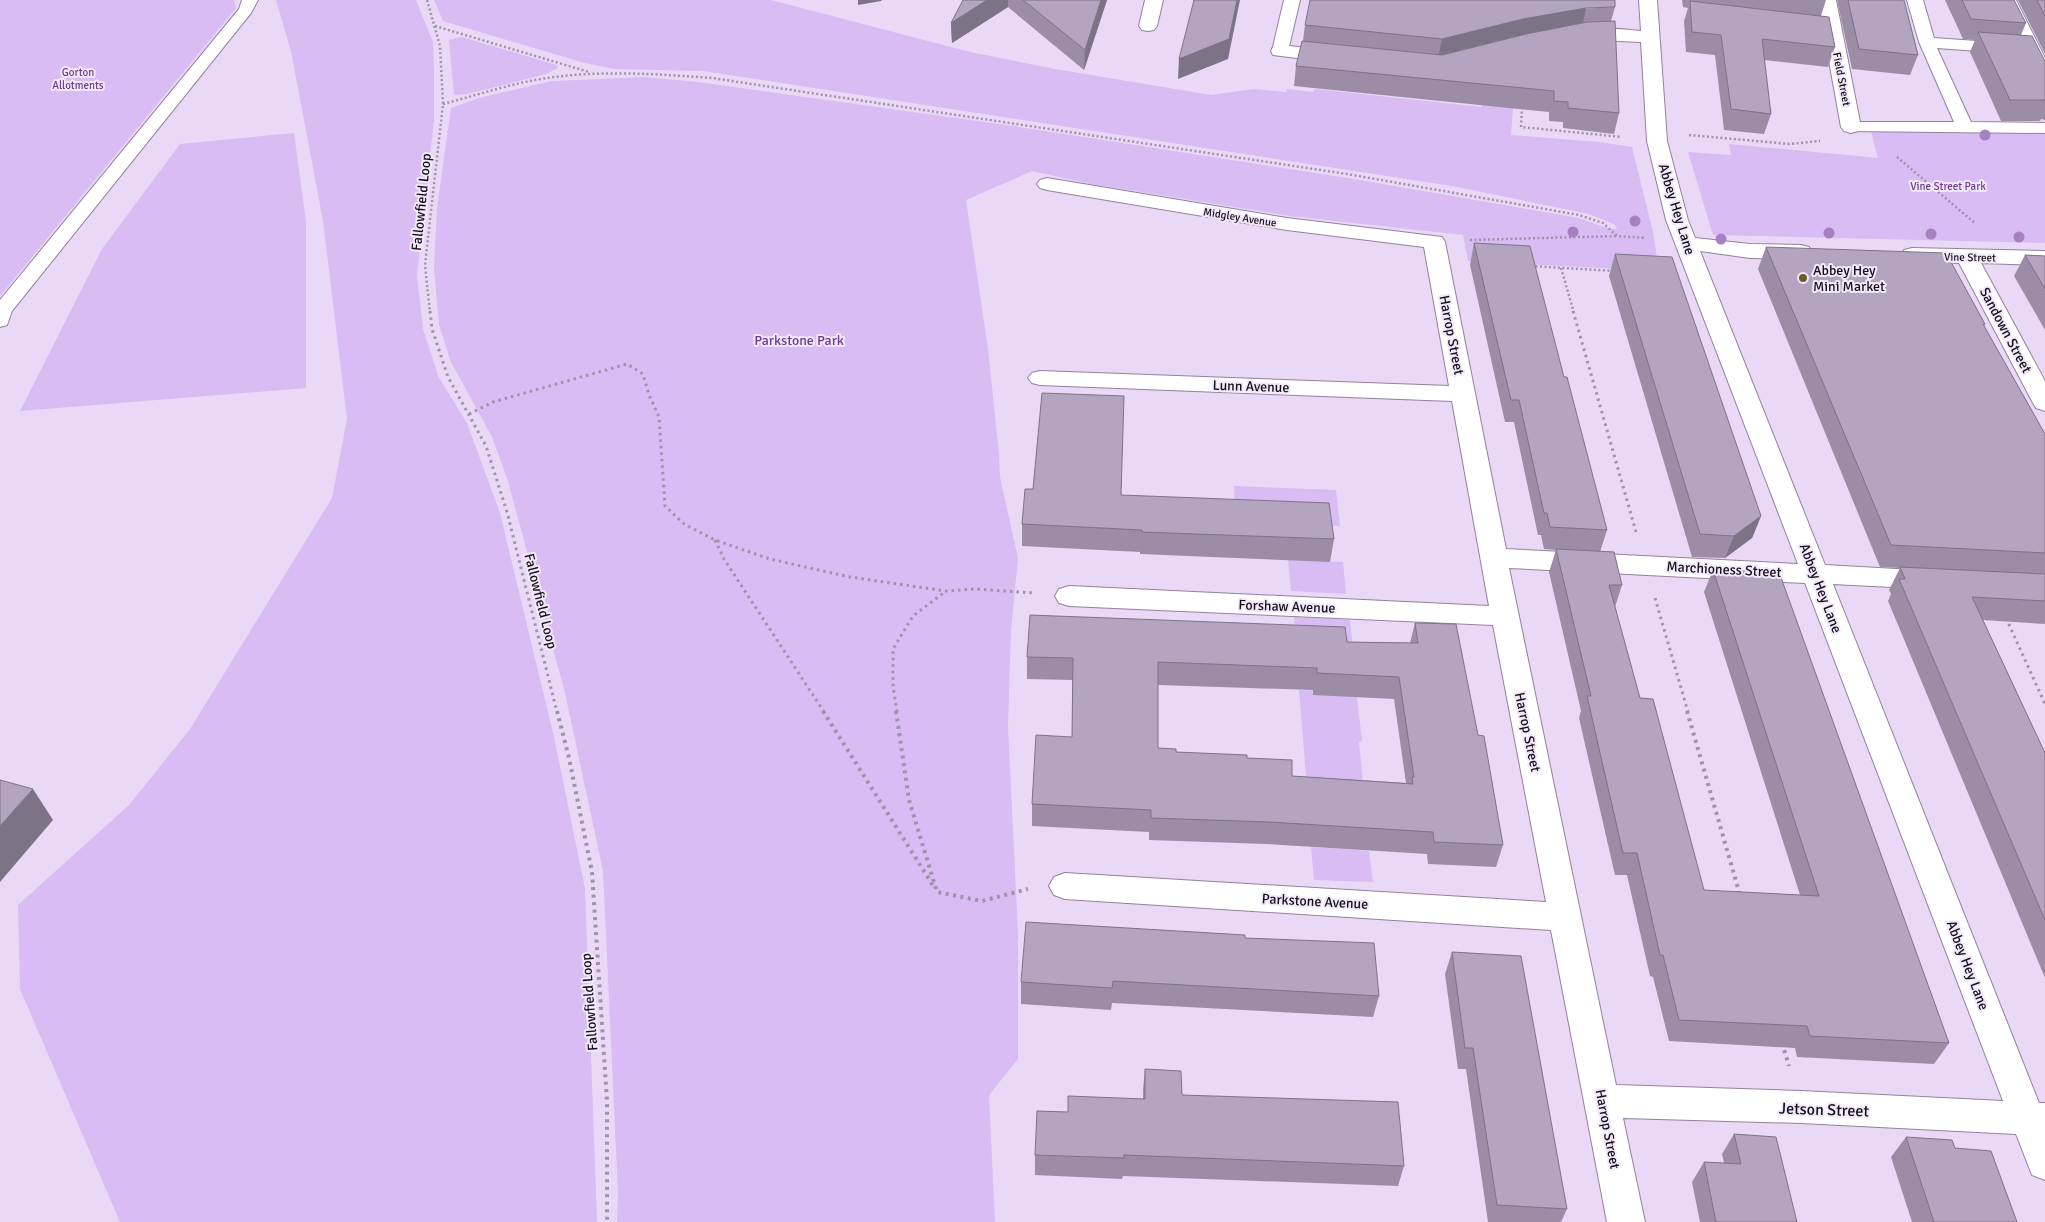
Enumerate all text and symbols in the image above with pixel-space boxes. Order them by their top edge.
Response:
street label: Field Street [1830,51,1853,107]
park label: Gorton Allotments [52,66,104,92]
street label: Fallowfield Loop [408,152,435,252]
street label: Abbey Hey Lane [1655,161,1698,257]
park label: Vine Street Park [1910,180,1986,193]
street label: Midgley Avenue [1202,205,1277,230]
street label: Vine Street [1944,251,1996,264]
place label: Abbey Hey Mini Market [1813,262,1885,295]
marker: Abbey Hey Mini Market [1797,272,1809,284]
street label: Sandown Street [1976,285,2035,376]
street label: Harrop Street [1435,294,1468,376]
park label: Parkstone Park [754,332,844,349]
street label: Lunn Avenue [1212,377,1290,396]
street label: Abbey Hey Lane [1796,541,1845,635]
street label: Fallowfield Loop [520,552,561,651]
street label: Marchioness Street [1666,558,1782,581]
street label: Forshaw Avenue [1238,596,1336,617]
street label: Harrop Street [1511,691,1544,773]
street label: Parkstone Avenue [1261,890,1369,913]
street label: Abbey Hey Lane [1943,918,1992,1012]
street label: Fallowfield Loop [578,953,601,1051]
street label: Harrop Street [1591,1088,1624,1170]
street label: Jetson Street [1779,1098,1870,1122]

